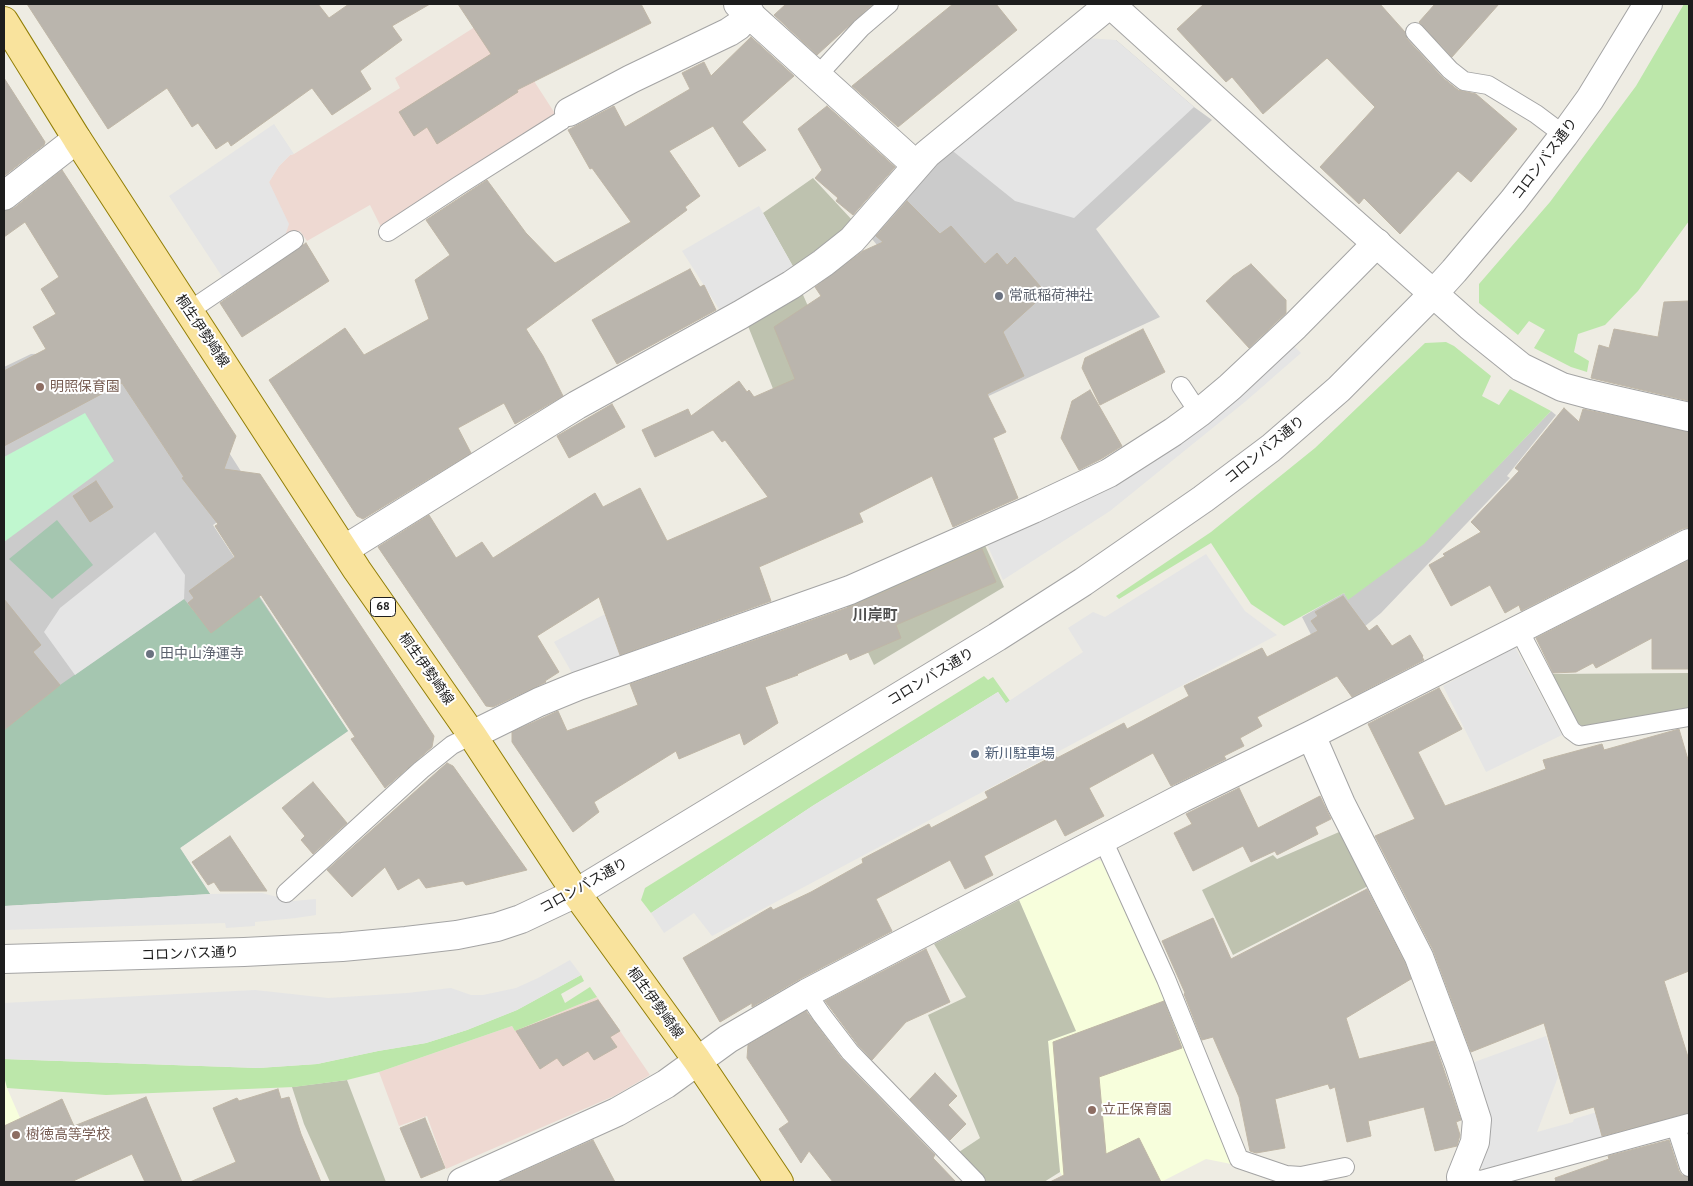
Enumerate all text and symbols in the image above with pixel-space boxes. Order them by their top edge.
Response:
street label: コロンバス通り [1509,115,1581,203]
place label: 常祇稲荷神社 [1009,288,1093,304]
marker: 常祇稲荷神社 [993,290,1005,302]
street label: 桐生伊勢崎線 [172,291,232,371]
place label: 明照保育園 [50,379,120,395]
marker: 明照保育園 [34,381,46,393]
street label: コロンバス通り [1222,413,1308,487]
road number: 68 [370,598,396,616]
district label: 川岸町 [853,607,897,625]
street label: 桐生伊勢崎線 [395,630,457,708]
street label: コロンバス通り [885,645,977,709]
place label: 田中山浄運寺 [160,646,244,662]
marker: 田中山浄運寺 [144,648,156,660]
place label: 新川駐車場 [985,746,1055,762]
marker: 新川駐車場 [969,748,981,760]
street label: コロンバス通り [537,855,631,917]
street label: コロンバス通り [141,944,239,964]
street label: 桐生伊勢崎線 [624,964,686,1042]
place label: 立正保育園 [1102,1102,1172,1118]
marker: 立正保育園 [1086,1104,1098,1116]
place label: 樹徳高等学校 [26,1127,110,1143]
marker: 樹徳高等学校 [10,1129,22,1141]

